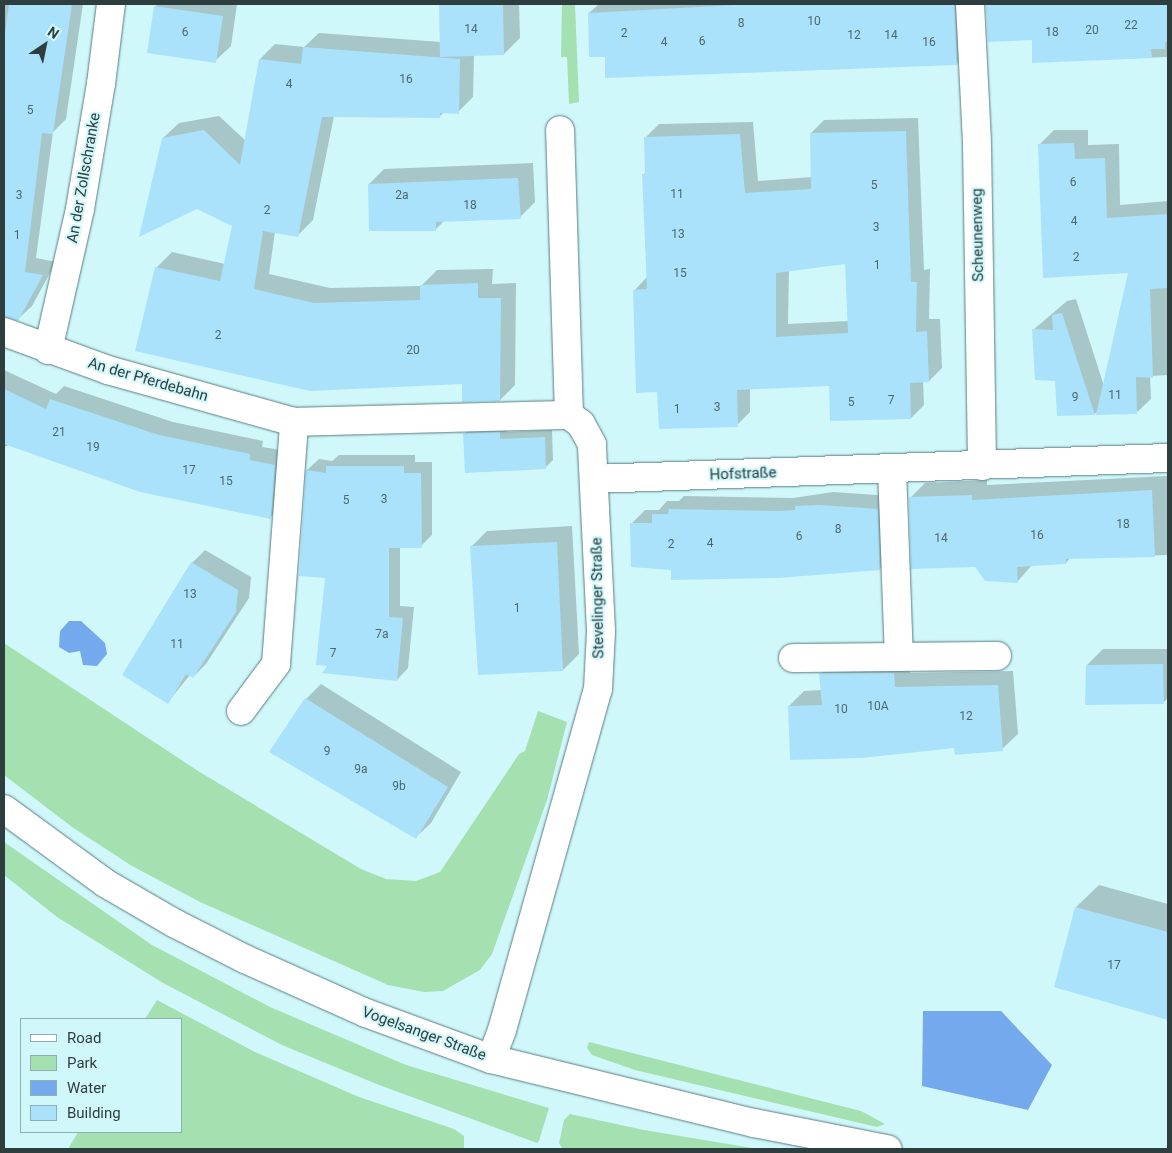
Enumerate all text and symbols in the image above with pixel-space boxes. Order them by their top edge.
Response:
house number: 10 [807,15,821,29]
house number: 8 [738,17,744,31]
house number: 22 [1124,19,1138,33]
north arrow [20,20,70,70]
text: N [45,23,62,42]
house number: 14 [464,23,478,37]
house number: 20 [1085,24,1099,38]
house number: 6 [182,26,188,40]
house number: 18 [1045,26,1059,40]
house number: 2 [621,27,627,41]
house number: 12 [847,29,861,43]
house number: 14 [884,29,898,43]
house number: 6 [699,35,705,49]
house number: 4 [661,36,667,50]
house number: 16 [922,36,936,50]
house number: 16 [399,73,413,87]
house number: 4 [286,78,292,92]
house number: 5 [27,104,33,118]
street label: An der Zollschranke [64,111,104,245]
house number: 6 [1070,176,1076,190]
house number: 5 [871,179,877,193]
house number: 11 [670,188,684,202]
street label: Scheunenweg [968,188,988,282]
house number: 3 [16,189,22,203]
house number: 2a [395,189,409,203]
house number: 18 [463,199,477,213]
house number: 2 [264,204,270,218]
house number: 4 [1071,215,1077,229]
house number: 3 [873,221,879,235]
house number: 13 [671,228,685,242]
house number: 1 [14,229,20,243]
house number: 2 [1073,251,1079,265]
house number: 1 [874,259,880,273]
house number: 15 [673,267,687,281]
house number: 2 [215,329,221,343]
house number: 20 [406,344,420,358]
street label: An der Pferdebahn [86,354,210,406]
house number: 11 [1108,389,1122,403]
house number: 9 [1072,391,1078,405]
house number: 7 [888,394,894,408]
house number: 5 [848,396,854,410]
house number: 3 [714,401,720,415]
house number: 1 [674,403,680,417]
house number: 21 [52,426,66,440]
house number: 19 [86,441,100,455]
house number: 17 [182,464,196,478]
street label: Hofstraße [709,464,777,484]
house number: 15 [219,475,233,489]
house number: 3 [381,493,387,507]
house number: 5 [343,494,349,508]
house number: 18 [1116,518,1130,532]
house number: 8 [835,523,841,537]
house number: 16 [1030,529,1044,543]
house number: 6 [796,530,802,544]
house number: 14 [934,532,948,546]
street label: Stevelinger Straße [588,537,608,659]
house number: 4 [707,537,713,551]
house number: 2 [668,538,674,552]
house number: 13 [183,588,197,602]
house number: 1 [514,602,520,616]
house number: 7a [375,628,389,642]
house number: 11 [170,638,184,652]
house number: 7 [330,647,336,661]
house number: 10A [867,700,889,714]
house number: 10 [834,703,848,717]
house number: 12 [959,710,973,724]
house number: 9 [324,745,330,759]
house number: 9a [354,763,368,777]
house number: 9b [392,780,406,794]
house number: 17 [1107,959,1121,973]
street label: Vogelsanger Straße [359,1003,489,1065]
legend [20,1018,182,1133]
text: Road [67,1029,101,1047]
text: Park [67,1054,97,1072]
text: Water [67,1079,106,1097]
text: Building [67,1104,121,1122]

